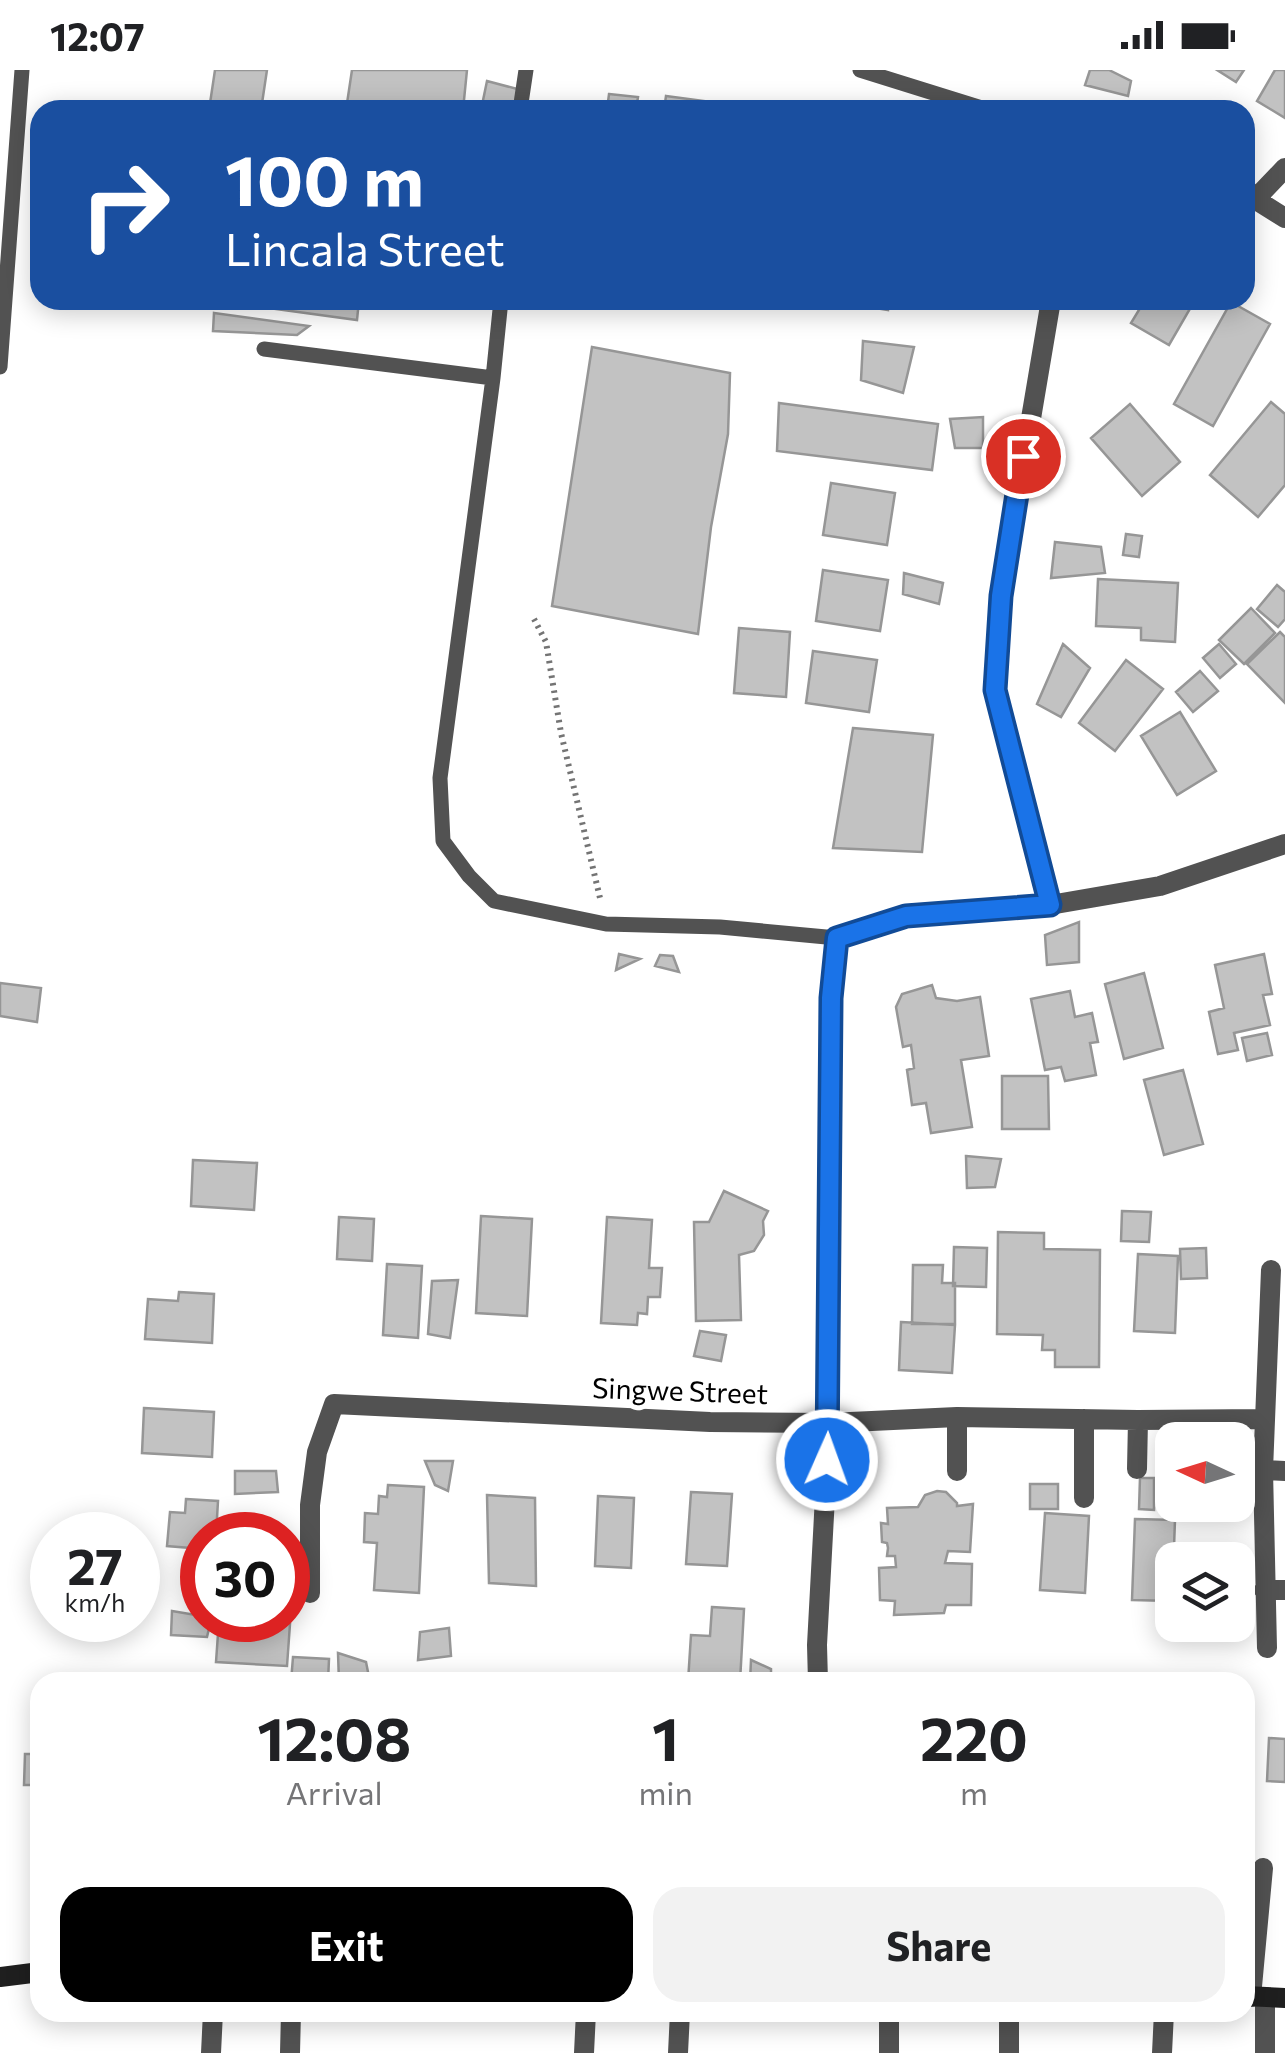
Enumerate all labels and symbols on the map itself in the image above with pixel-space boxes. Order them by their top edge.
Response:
pin [981,414,1066,499]
street label: Singwe Street [591,1370,769,1410]
position arrow [775,1408,879,1512]
north arrow [1155,1422,1255,1522]
speed limit sign: 30 [180,1512,310,1642]

